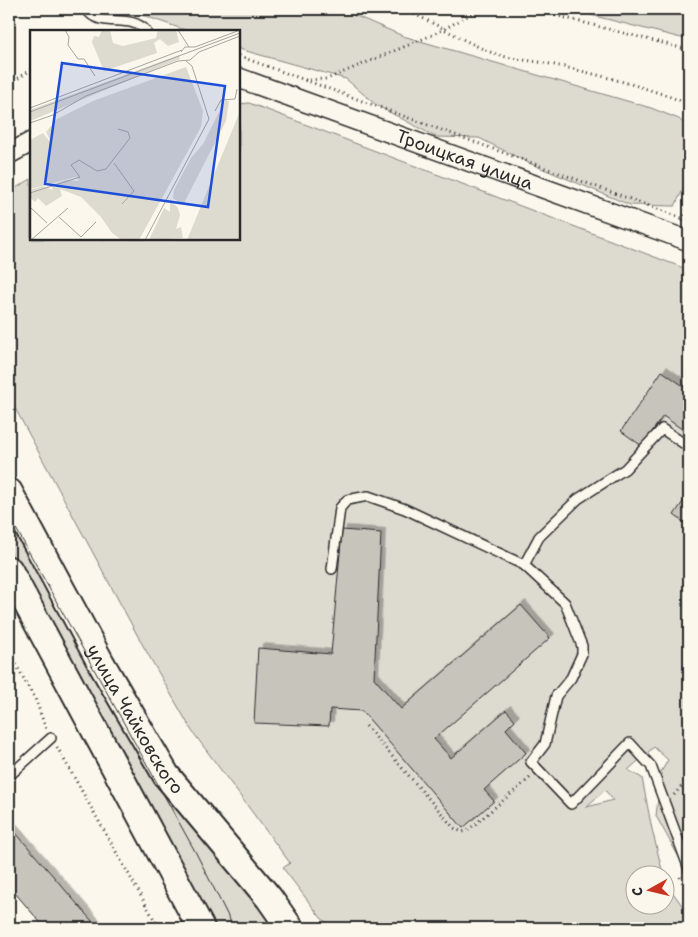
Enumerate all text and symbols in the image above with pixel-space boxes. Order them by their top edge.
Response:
inset map [30,30,240,240]
street label: Троицкая улица [393,124,536,196]
street label: улица Чайковского [81,640,189,799]
north arrow [626,864,676,914]
text: С [628,886,647,897]

